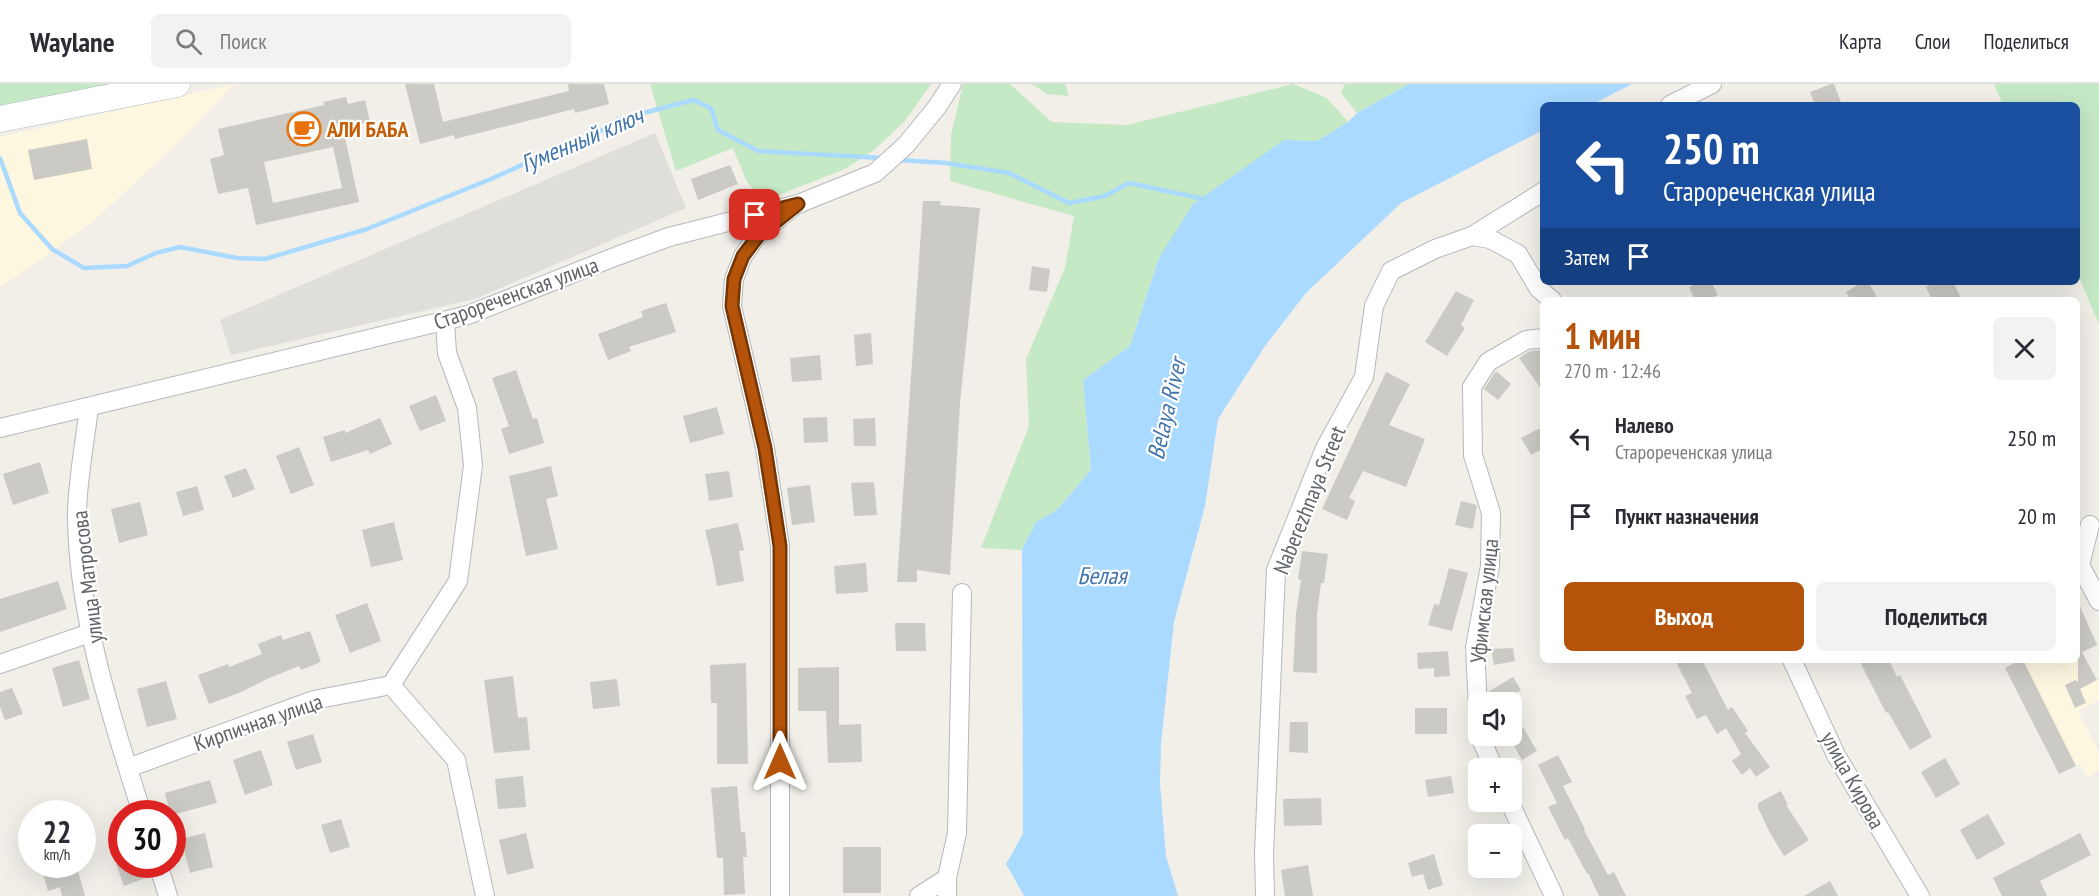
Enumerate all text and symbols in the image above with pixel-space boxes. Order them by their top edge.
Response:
search box [151,14,571,68]
text: Waylane [30,23,115,60]
icon: search [172,25,205,58]
text: Поиск [220,27,267,55]
text: Карта [1839,28,1882,55]
text: Слои [1915,28,1950,55]
text: Поделиться [1983,28,2069,55]
water label: Гуменный ключ [516,99,650,179]
cafe icon: АЛИ БАБА [286,111,322,147]
place label: АЛИ БАБА [326,115,409,143]
text: 250 m [1663,121,1760,176]
icon: left [1564,126,1642,204]
text: Старореченская улица [1663,174,1876,208]
pin [729,189,780,240]
icon: arrive [738,198,771,231]
icon: arrive [1622,240,1655,273]
text: Затем [1564,243,1610,271]
street label: Старореченская улица [430,250,602,336]
text: 1 мин [1564,312,1641,359]
button: close [1993,317,2056,380]
water label: Belaya River [1140,352,1194,462]
text: 270 m · 12:46 [1564,358,1661,384]
text: Налево [1615,411,1674,439]
street label: Naberezhnaya Street [1267,422,1351,578]
icon: left [1564,422,1597,455]
text: 250 m [2007,424,2056,452]
text: Старореченская улица [1615,439,1772,465]
icon: arrive [1564,500,1597,533]
text: Пункт назначения [1615,502,1759,530]
text: 20 m [2017,502,2056,530]
street label: улица Матросова [65,509,109,645]
street label: Уфимская улица [1464,537,1504,665]
water label: Белая [1078,560,1128,591]
button: Выход [1564,582,1804,651]
button: Поделиться [1816,582,2056,651]
street label: Кирпичная улица [190,687,326,757]
map controls [1468,692,1522,878]
button: sound [1468,692,1522,746]
street label: улица Кирова [1815,726,1891,834]
position arrow [748,730,812,794]
button: + [1468,758,1522,812]
speed limit sign: 30 [108,800,186,878]
text: 22 [43,812,71,851]
button: − [1468,824,1522,878]
text: km/h [44,845,70,864]

